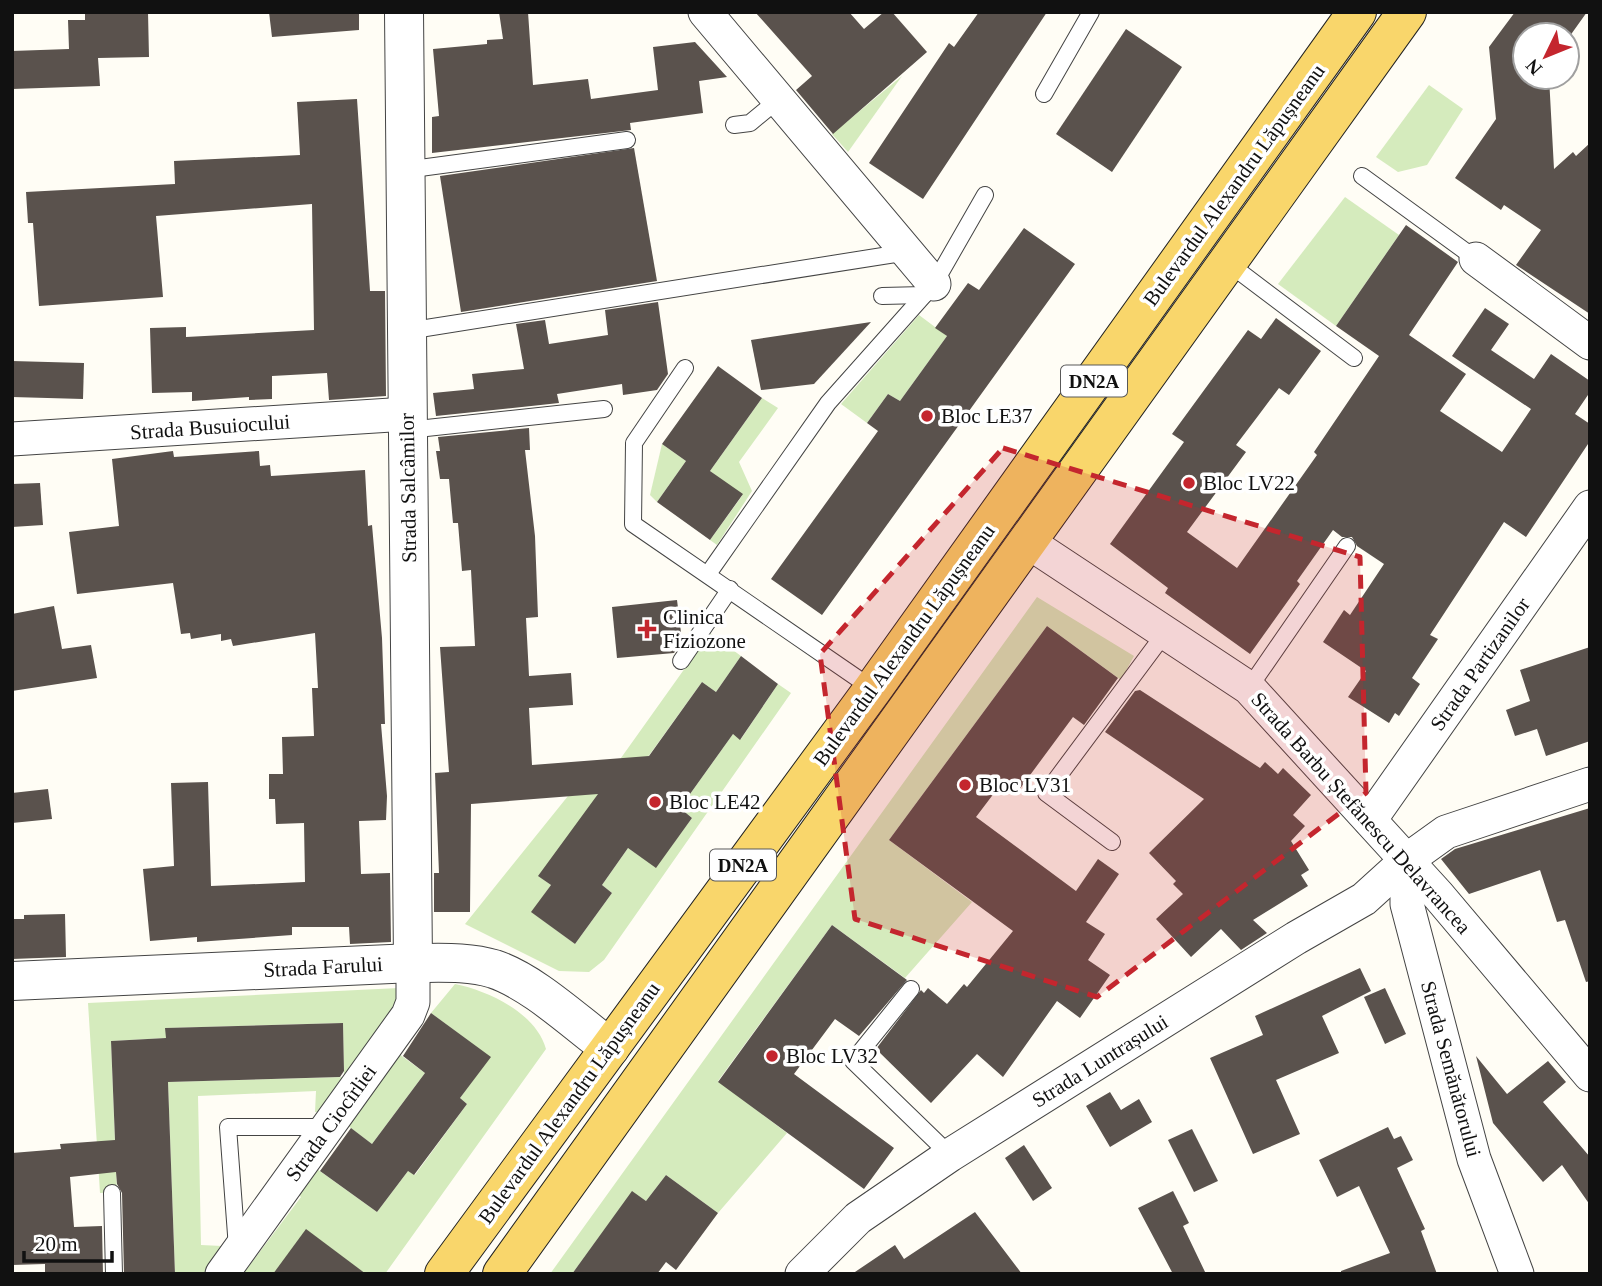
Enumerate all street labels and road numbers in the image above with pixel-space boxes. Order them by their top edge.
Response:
street label: Bulevardul Alexandru Lăpușneanu [1138,59,1330,310]
road number: DN2A [1061,366,1127,396]
street label: Strada Busuiocului [129,409,291,445]
street label: Strada Salcâmilor [395,413,421,563]
street label: Bulevardul Alexandru Lăpușneanu [808,519,1000,770]
street label: Strada Partizanilor [1425,593,1535,735]
street label: Strada Barbu Ștefănescu Delavrancea [1246,687,1476,939]
road number: DN2A [710,850,776,880]
street label: Strada Farului [263,952,383,982]
street label: Bulevardul Alexandru Lăpușneanu [473,977,665,1228]
street label: Strada Semănătorului [1416,978,1486,1160]
street label: Strada Luntrașului [1028,1009,1173,1112]
street label: Strada Ciocîrliei [281,1060,381,1186]

